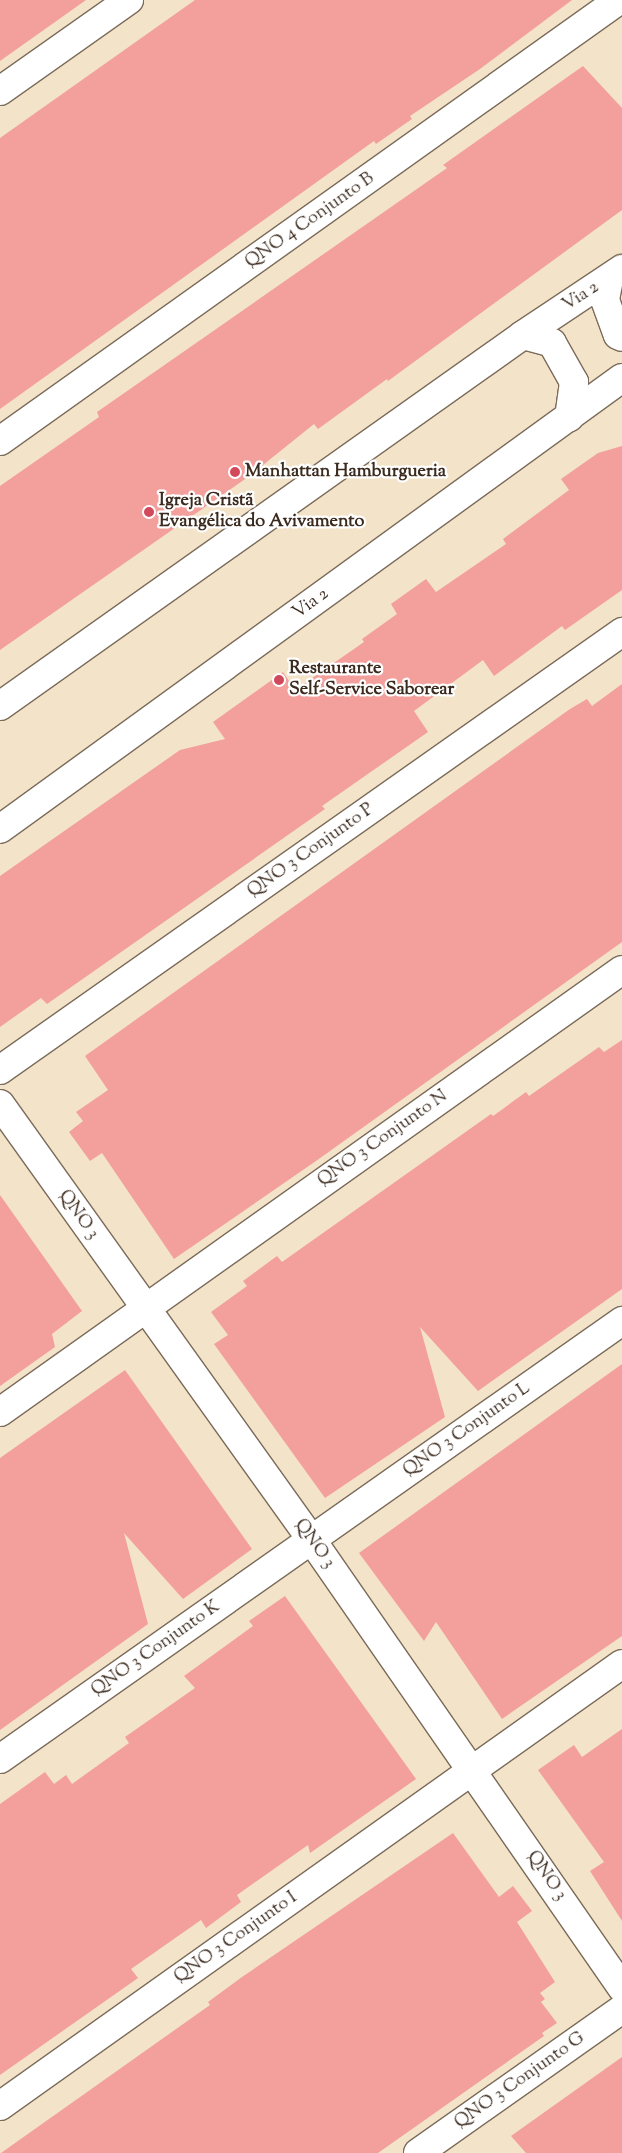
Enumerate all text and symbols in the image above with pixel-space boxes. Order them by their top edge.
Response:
street label: QNO 4 Conjunto B [241,168,379,274]
street label: Via 2 [559,277,603,317]
place label: Manhattan Hamburgueria [245,461,446,483]
marker: Manhattan Hamburgueria [229,466,241,478]
place label: Igreja Cristã Evangélica do Avivamento [159,491,364,534]
marker: Igreja Cristã Evangélica do Avivamento [143,506,155,518]
street label: Via 2 [289,584,333,624]
place label: Restaurante Self-Service Saborear [289,659,454,702]
marker: Restaurante Self-Service Saborear [273,674,285,686]
street label: QNO 3 Conjunto P [244,799,378,903]
street label: QNO 3 Conjunto N [314,1086,452,1192]
street label: QNO 3 [53,1186,103,1244]
street label: QNO 3 Conjunto L [399,1378,535,1482]
street label: QNO 3 [289,1515,339,1573]
street label: QNO 3 Conjunto K [87,1596,225,1702]
street label: QNO 3 [521,1847,571,1905]
street label: QNO 3 Conjunto I [170,1887,302,1989]
street label: QNO 3 Conjunto G [451,2028,589,2134]

